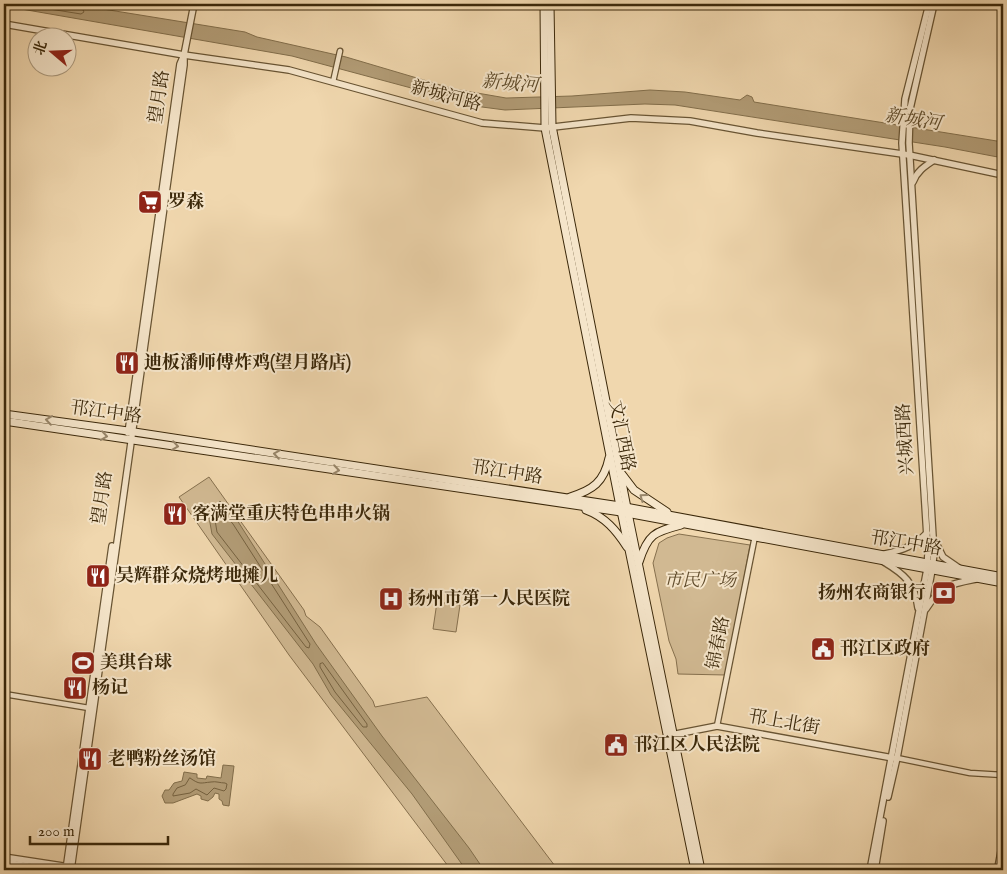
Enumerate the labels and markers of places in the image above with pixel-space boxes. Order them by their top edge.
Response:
supermarket icon: 罗森 [137,189,163,215]
place label: 罗森 [168,191,204,214]
restaurant icon: 迪板潘师傅炸鸡(望月路店) [114,350,140,376]
place label: 迪板潘师傅炸鸡(望月路店) [144,352,351,375]
restaurant icon: 客满堂重庆特色串串火锅 [162,501,188,527]
place label: 客满堂重庆特色串串火锅 [192,503,390,526]
restaurant icon: 吴辉群众烧烤地摊儿 [85,563,111,589]
place label: 吴辉群众烧烤地摊儿 [116,565,278,588]
bank icon: 扬州农商银行 [931,580,957,606]
place label: 扬州农商银行 [818,582,926,605]
hospital icon: 扬州市第一人民医院 [378,586,404,612]
place label: 扬州市第一人民医院 [408,588,570,611]
public building icon: 邗江区政府 [810,636,836,662]
place label: 邗江区政府 [840,638,930,661]
sports icon: 美琪台球 [70,650,96,676]
place label: 美琪台球 [100,652,172,675]
restaurant icon: 杨记 [62,675,88,701]
place label: 杨记 [92,677,128,700]
public building icon: 邗江区人民法院 [603,732,629,758]
place label: 邗江区人民法院 [634,734,760,757]
restaurant icon: 老鸭粉丝汤馆 [77,746,103,772]
place label: 老鸭粉丝汤馆 [108,748,216,771]

